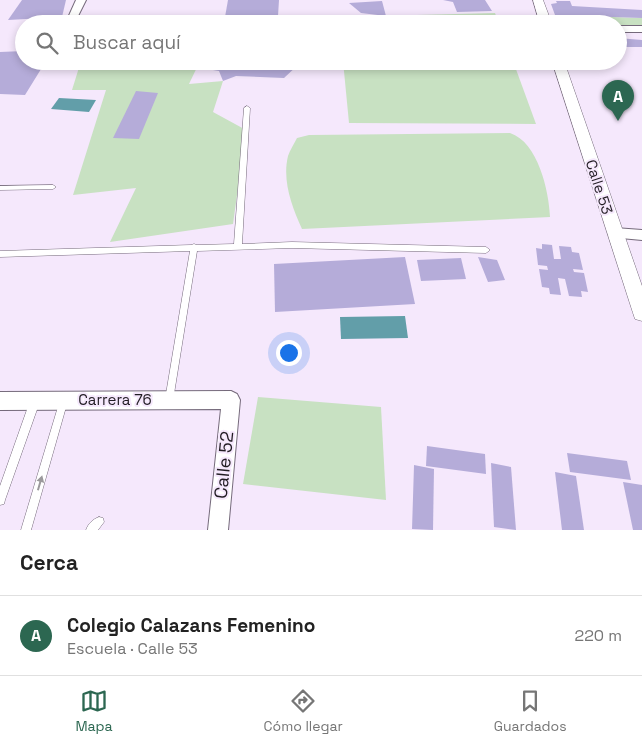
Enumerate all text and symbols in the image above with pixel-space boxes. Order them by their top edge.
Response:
search box [15,15,627,70]
icon: search [33,29,61,57]
text: Buscar aquí [73,30,181,55]
pin: A [602,80,634,121]
street label: Calle 53 [582,157,617,217]
your location [276,340,302,366]
street label: Carrera 76 [78,390,152,409]
street label: Calle 52 [209,430,238,500]
one-way arrow [36,476,44,491]
text: Cerca [20,549,78,576]
text: Colegio Calazans Femenino [67,613,315,638]
text: A [31,625,41,646]
text: 220 m [575,625,622,646]
text: Escuela · Calle 53 [67,638,198,659]
tab: Mapa [75,687,113,735]
tab: Cómo llegar [264,687,343,735]
tab: Guardados [494,687,567,735]

